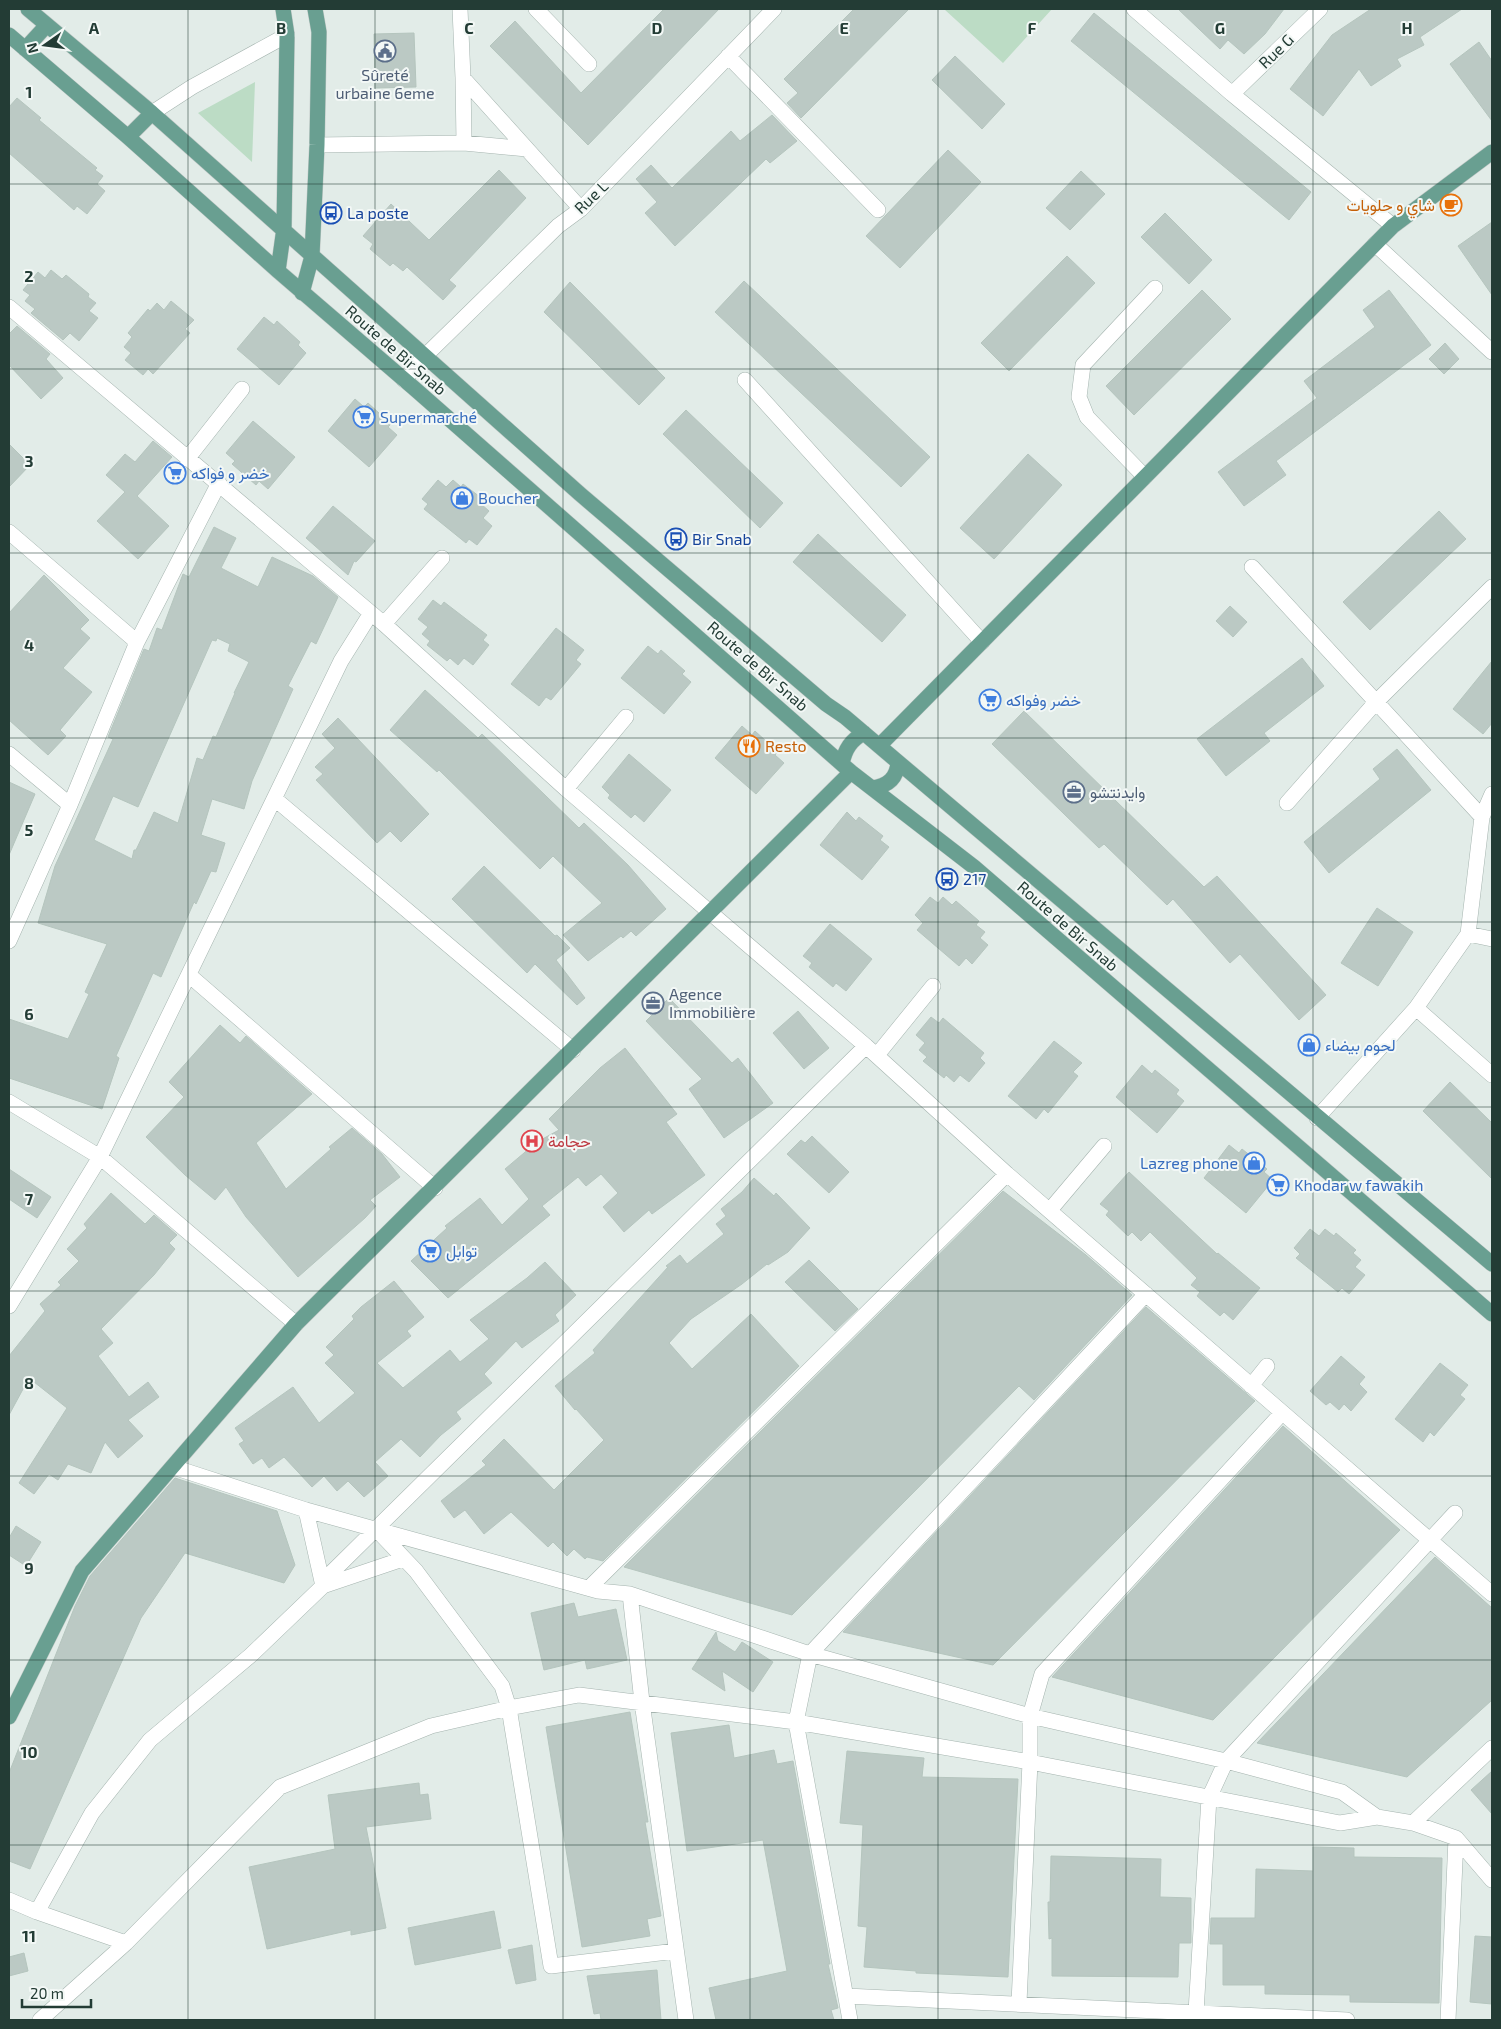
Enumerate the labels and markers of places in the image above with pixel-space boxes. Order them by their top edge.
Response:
public building icon: Sûreté urbaine 6eme [373,39,397,63]
place label: Sûreté urbaine 6eme [335,65,435,102]
cafe icon: شاي و حلويات [1439,193,1463,217]
place label: شاي و حلويات [1347,195,1435,219]
bus stop icon: La poste [319,201,343,225]
place label: La poste [347,203,409,222]
supermarket icon: Supermarché [352,405,376,429]
place label: Supermarché [380,407,477,426]
supermarket icon: خضر و فواكه [163,461,187,485]
place label: خضر و فواكه [191,463,270,484]
shop icon: Boucher [450,486,474,510]
place label: Boucher [478,488,539,507]
bus stop icon: Bir Snab [664,527,688,551]
place label: Bir Snab [692,529,752,548]
supermarket icon: خضر وفواكه [978,688,1002,712]
place label: خضر وفواكه [1006,690,1081,711]
restaurant icon: Resto [737,734,761,758]
place label: Resto [765,736,807,755]
office icon: وايدنتشو [1062,780,1086,804]
place label: وايدنتشو [1090,782,1145,803]
bus stop icon: 217 [935,867,959,891]
place label: 217 [963,869,987,888]
place label: Agence Immobilière [669,984,756,1021]
office icon: Agence Immobilière [641,991,665,1015]
shop icon: لحوم بيضاء [1297,1033,1321,1057]
place label: لحوم بيضاء [1325,1035,1396,1056]
hospital icon: حجامة [520,1129,544,1153]
place label: حجامة [548,1131,591,1151]
shop icon: Lazreg phone [1242,1151,1266,1175]
place label: Lazreg phone [1140,1153,1238,1172]
supermarket icon: Khodar w fawakih [1266,1173,1290,1197]
place label: Khodar w fawakih [1294,1175,1424,1194]
supermarket icon: توابل [418,1239,442,1263]
place label: توابل [446,1241,477,1262]

